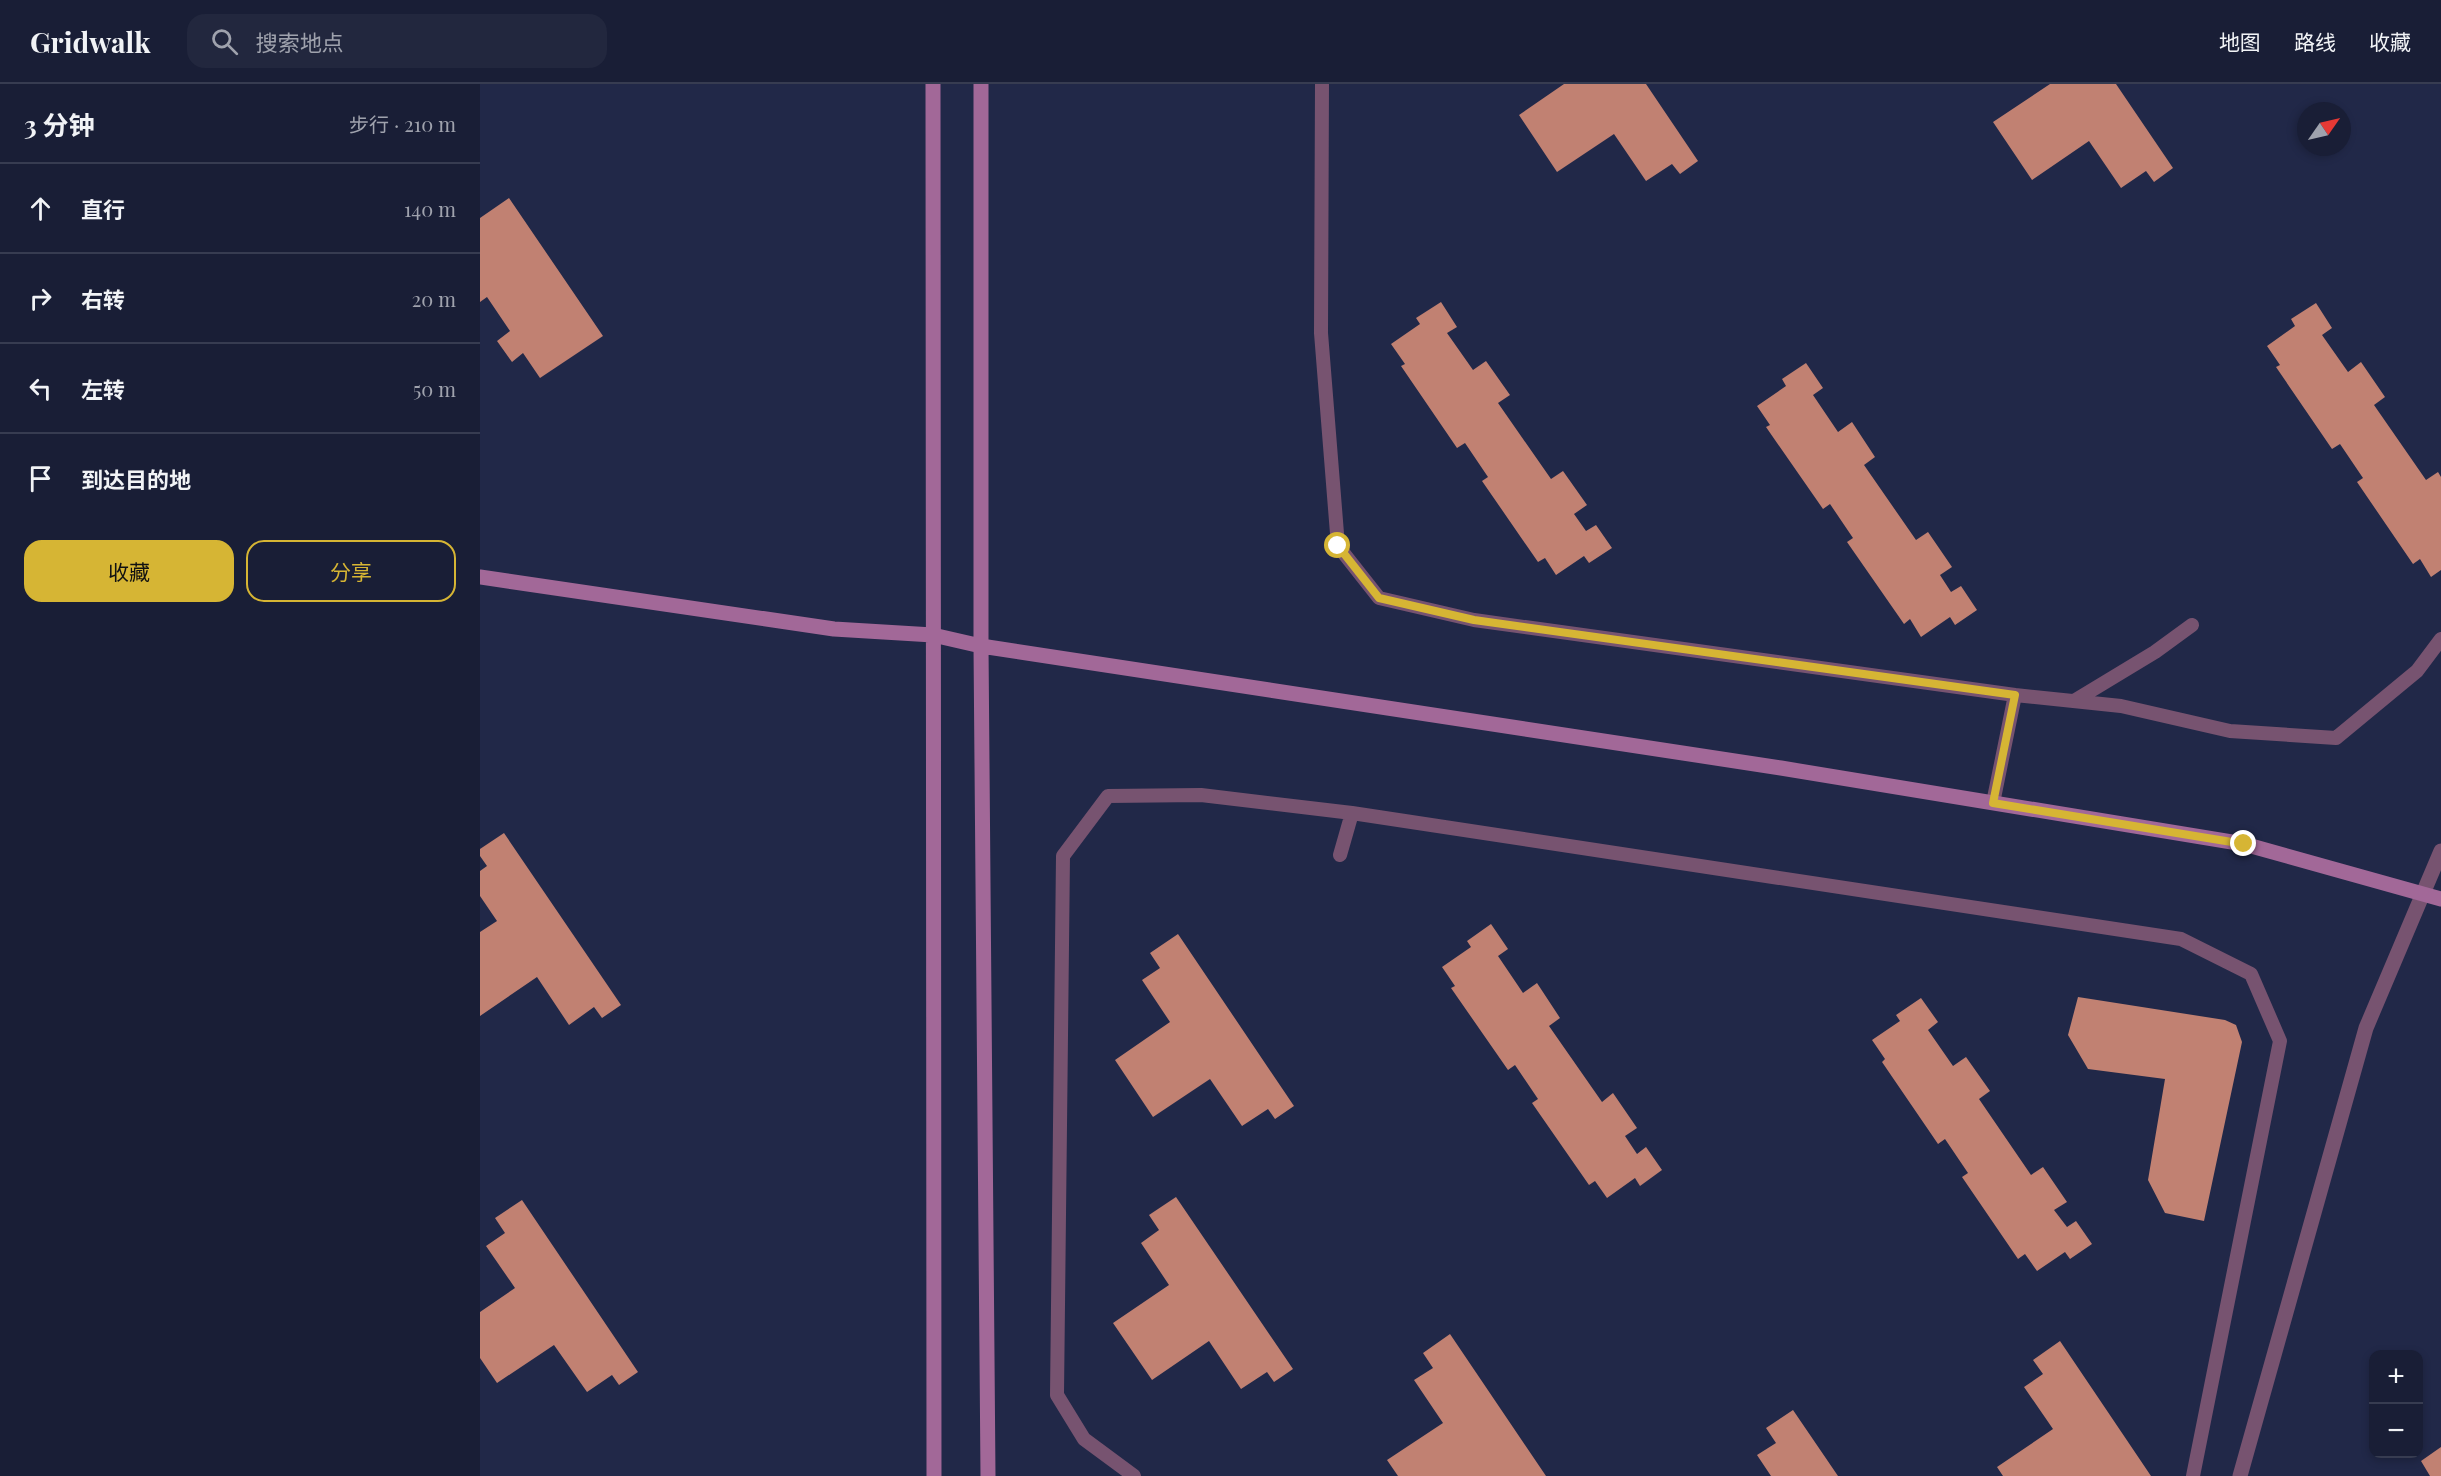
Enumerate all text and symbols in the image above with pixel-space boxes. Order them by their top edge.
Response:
search box [187,14,607,68]
text: Gridwalk [30,23,151,60]
icon: search [208,25,241,58]
text: 搜索地点 [256,27,344,57]
text: 地图 [2219,27,2261,55]
text: 路线 [2294,27,2336,55]
text: 收藏 [2369,27,2411,55]
north arrow [2297,102,2351,156]
text: 3 分钟 [24,107,95,142]
text: 步行 · 210 m [349,110,456,137]
icon: ahead [24,192,57,225]
text: 直行 [81,194,125,224]
text: 140 m [404,195,456,222]
icon: right [24,282,57,315]
text: 右转 [81,284,125,314]
text: 20 m [412,285,456,312]
icon: left [24,372,57,405]
text: 左转 [81,374,125,404]
text: 50 m [413,375,456,402]
icon: arrive [24,462,57,495]
text: 到达目的地 [81,464,191,494]
route start [1324,532,1350,558]
button: 收藏 [24,540,234,602]
button: 分享 [246,540,456,602]
route end [2230,830,2256,856]
map controls [2369,1350,2423,1458]
button: + [2369,1350,2423,1404]
button: − [2369,1404,2423,1458]

